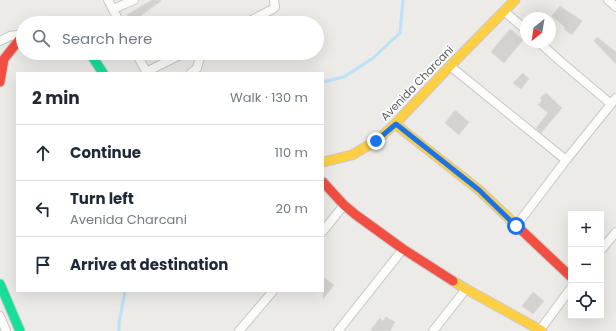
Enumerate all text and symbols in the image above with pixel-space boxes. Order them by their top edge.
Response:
north arrow [520,12,556,48]
search box [16,16,324,60]
icon: search [30,27,52,49]
text: Search here [62,28,152,49]
street label: Avenida Charcani [377,42,457,124]
text: 2 min [32,86,80,110]
text: Walk · 130 m [230,88,308,107]
route end [367,132,385,150]
icon: ahead [32,142,54,164]
text: Continue [70,142,141,163]
text: 110 m [275,143,308,162]
text: Turn left [70,188,134,209]
icon: left [32,198,54,220]
text: 20 m [275,199,308,218]
text: Avenida Charcani [70,210,187,229]
map controls [568,211,604,319]
button: + [568,211,604,247]
route start [507,217,525,235]
button: − [568,247,604,283]
icon: arrive [32,254,54,276]
text: Arrive at destination [70,254,228,275]
button: locate [568,283,604,319]

